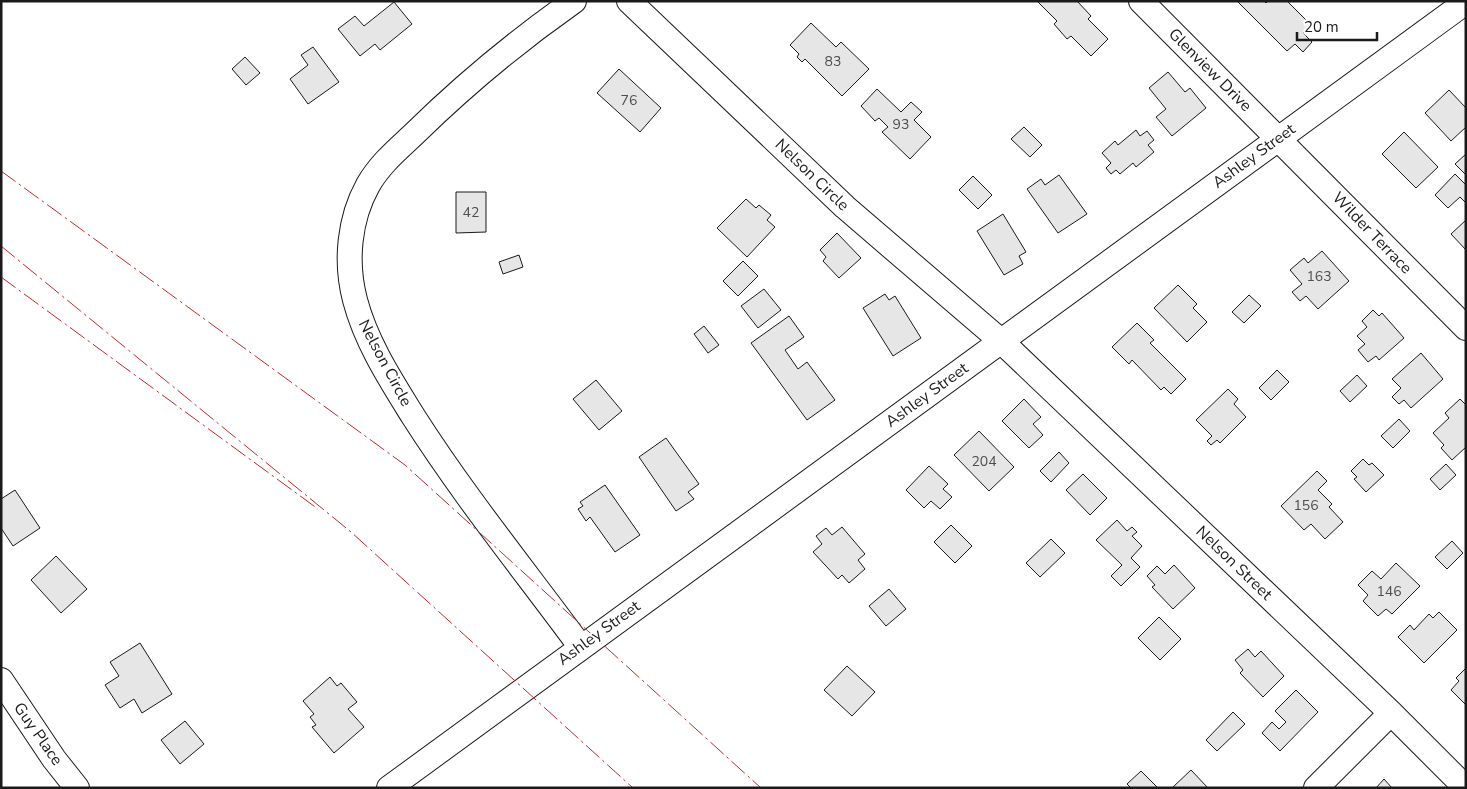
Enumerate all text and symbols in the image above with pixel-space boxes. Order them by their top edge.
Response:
scale bar [1297,10,1377,42]
text: 20 m [1304,17,1339,37]
street label: Glenview Drive [1163,23,1257,117]
house number: 83 [825,52,841,71]
house number: 76 [621,91,637,110]
house number: 93 [893,115,909,134]
street label: Ashley Street [1208,118,1300,194]
street label: Nelson Circle [770,134,854,216]
street label: Wilder Terrace [1327,187,1417,279]
house number: 42 [463,203,479,222]
house number: 163 [1306,267,1332,286]
street label: Nelson Circle [353,316,417,410]
street label: Ashley Street [881,357,973,433]
house number: 204 [971,452,997,471]
house number: 156 [1293,496,1319,515]
street label: Nelson Street [1191,521,1277,605]
house number: 146 [1376,582,1402,601]
street label: Ashley Street [553,595,645,671]
street label: Guy Place [8,698,68,770]

